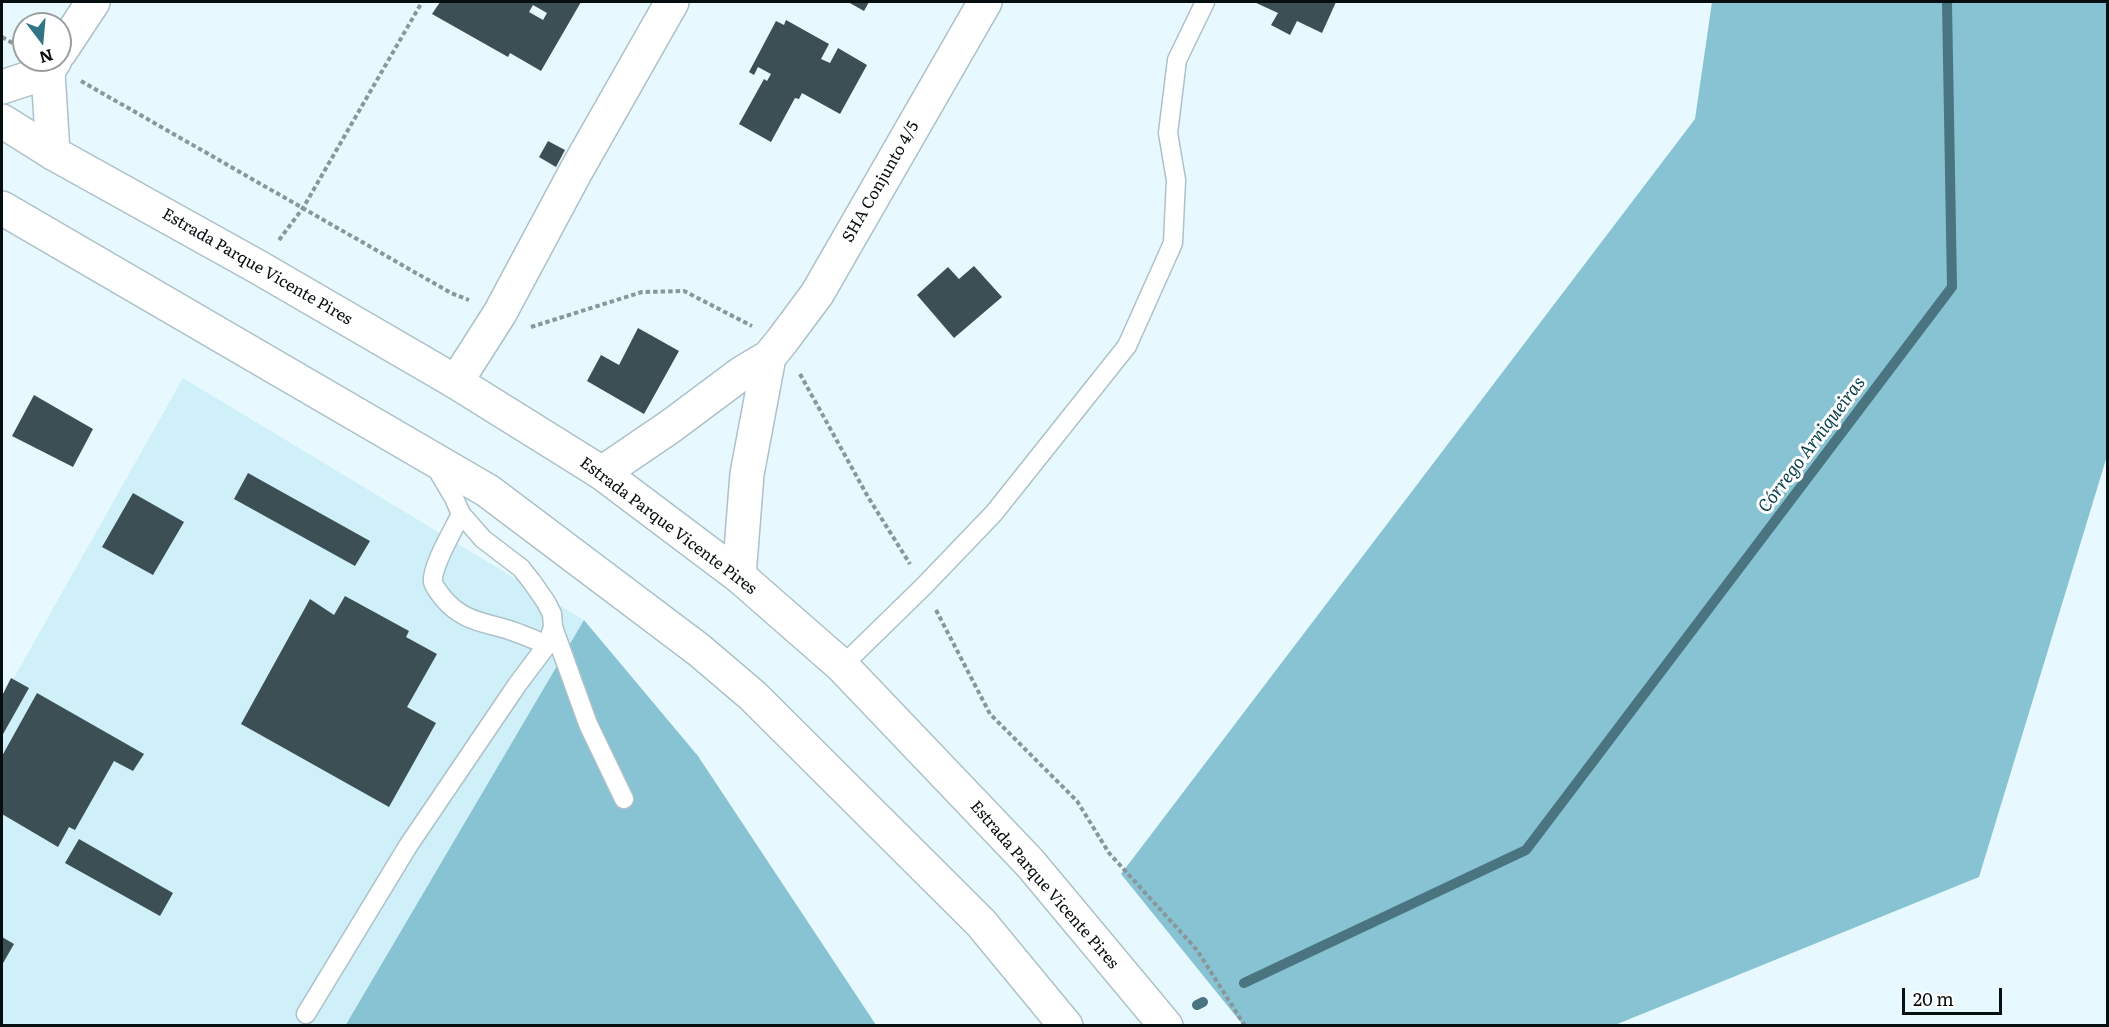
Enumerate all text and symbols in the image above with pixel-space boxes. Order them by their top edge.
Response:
north arrow [12,12,72,72]
text: N [37,44,56,71]
street label: SHA Conjunto 4/5 [839,118,923,246]
street label: Estrada Parque Vicente Pires [159,205,355,329]
water label: Córrego Arniqueiras [1754,373,1870,517]
street label: Estrada Parque Vicente Pires [576,453,760,599]
street label: Estrada Parque Vicente Pires [966,797,1122,973]
scale bar [1905,976,2006,1014]
text: 20 m [1913,985,1954,1012]

